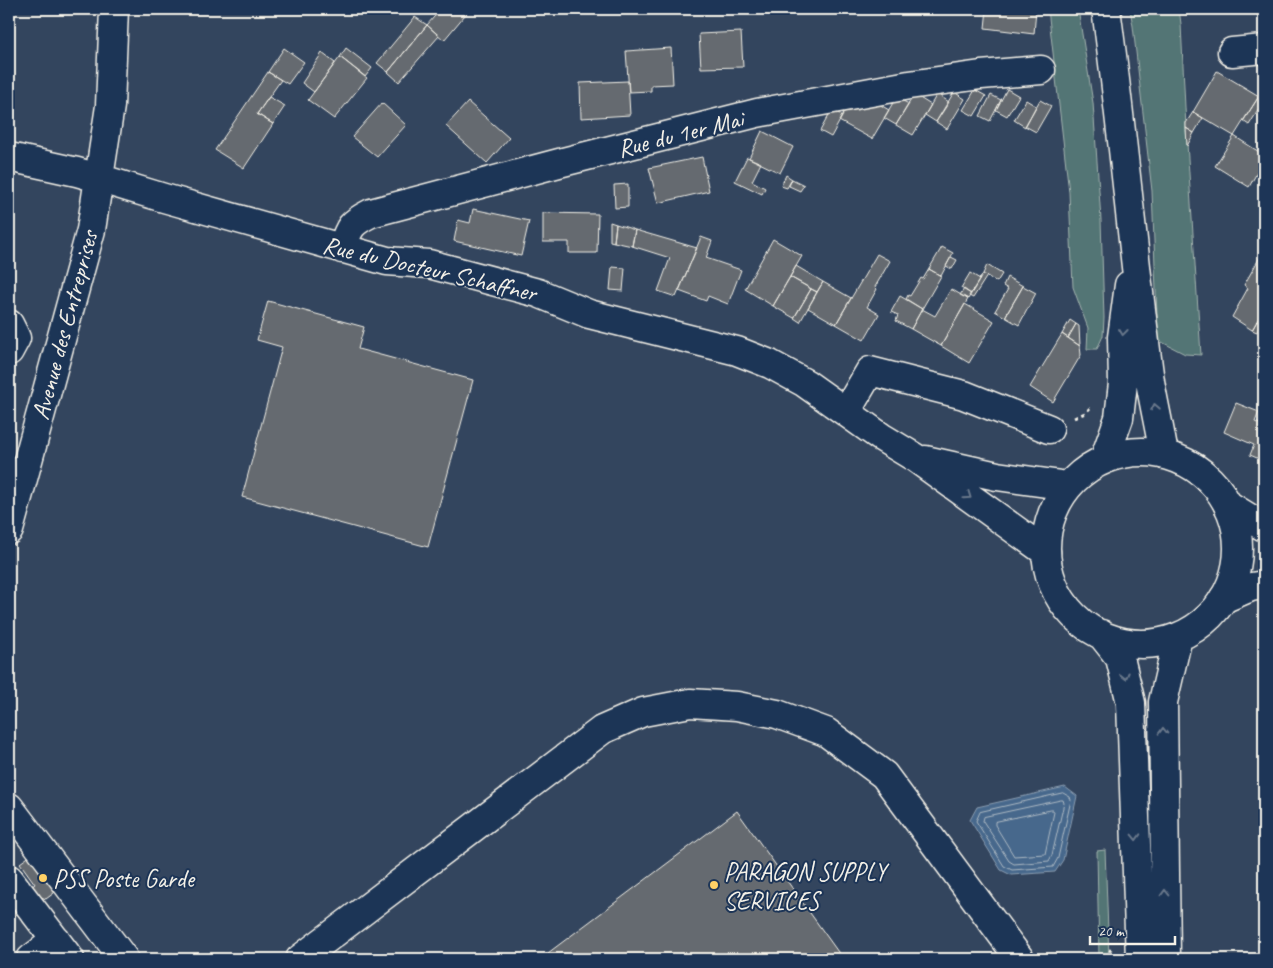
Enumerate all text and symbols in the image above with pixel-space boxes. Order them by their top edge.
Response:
street label: Rue du 1er Mai [614,102,750,165]
street label: Avenue des Entreprises [24,225,106,423]
street label: Rue du Docteur Schaffner [320,229,542,310]
one-way arrow [1118,328,1129,336]
one-way arrow [1151,403,1161,411]
one-way arrow [962,490,972,499]
one-way arrow [1119,671,1130,680]
one-way arrow [1158,726,1168,734]
one-way arrow [1130,834,1141,842]
place label: PARAGON SUPPLY SERVICES [724,856,890,917]
place label: PSS Poste Garde [53,863,196,895]
marker: PSS Poste Garde [37,872,49,884]
marker: PARAGON SUPPLY SERVICES [708,879,720,891]
one-way arrow [1160,889,1170,896]
scale bar [1090,913,1176,945]
text: 20 m [1098,922,1125,941]

